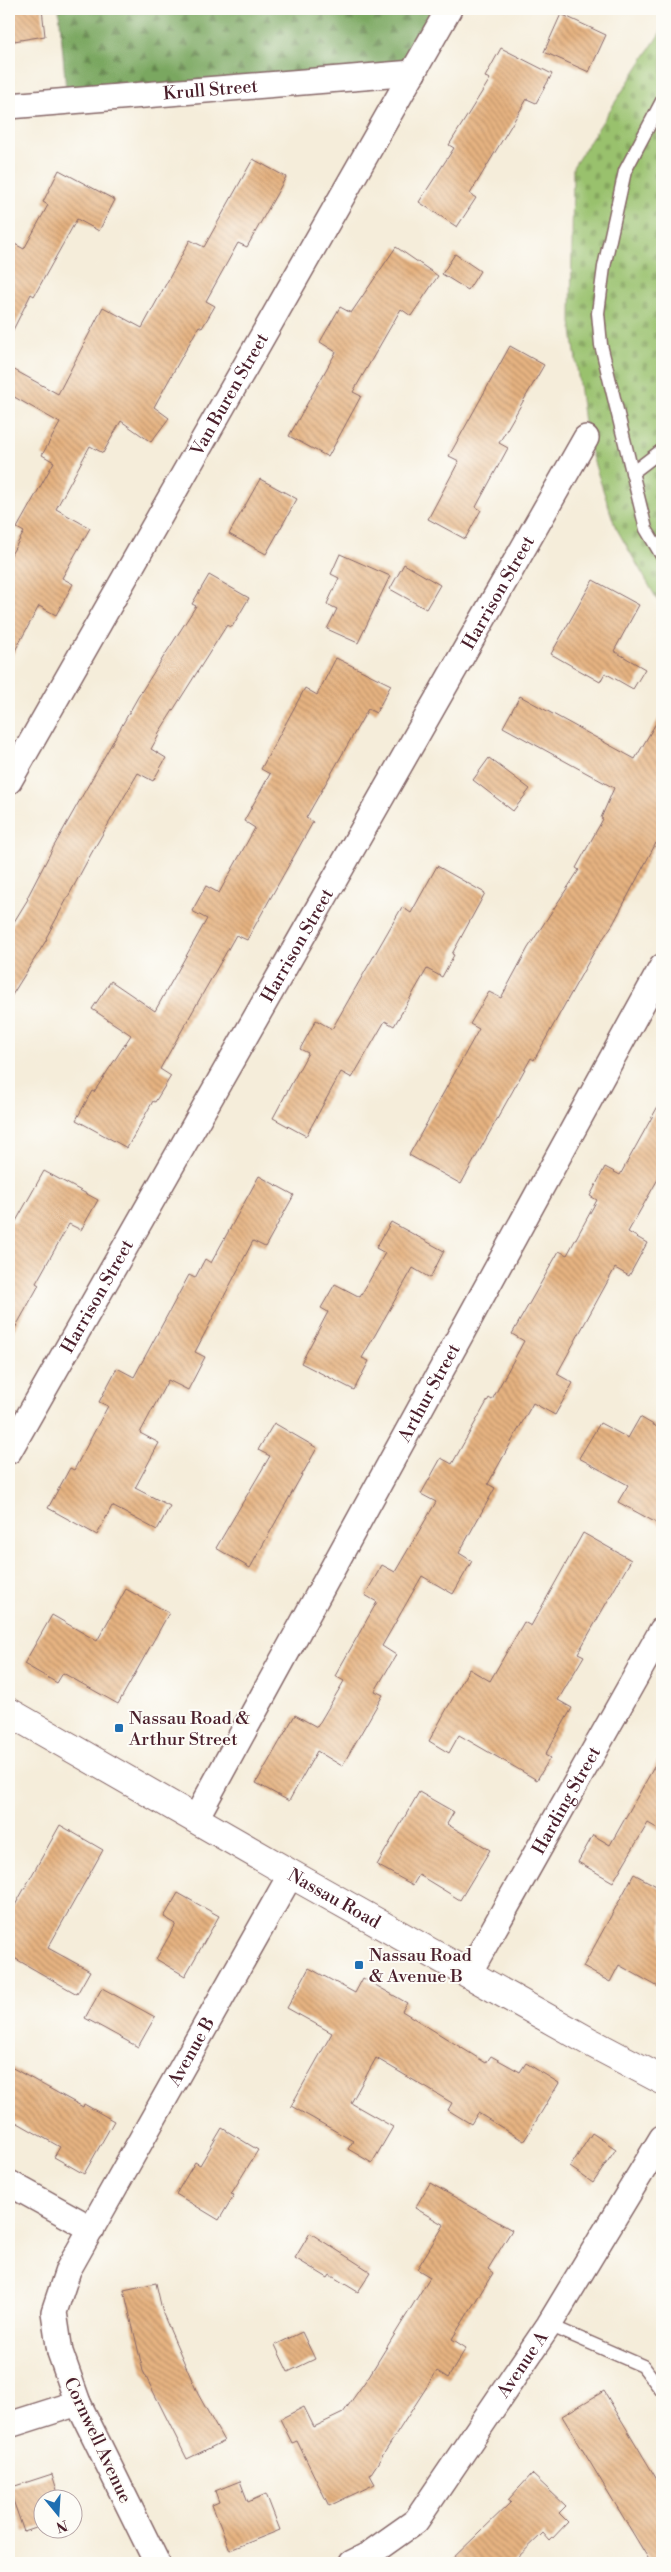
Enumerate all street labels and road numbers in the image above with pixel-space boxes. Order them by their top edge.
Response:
street label: Krull Street [162,75,259,105]
street label: Van Buren Street [185,328,274,461]
street label: Harrison Street [457,531,540,654]
street label: Harrison Street [256,884,339,1006]
street label: Harrison Street [56,1235,139,1358]
street label: Arthur Street [393,1339,466,1447]
street label: Harding Street [527,1742,606,1859]
street label: Nassau Road [284,1864,385,1934]
street label: Avenue B [162,2013,220,2091]
street label: Avenue A [491,2326,554,2403]
street label: Cornwell Avenue [58,2374,137,2507]

